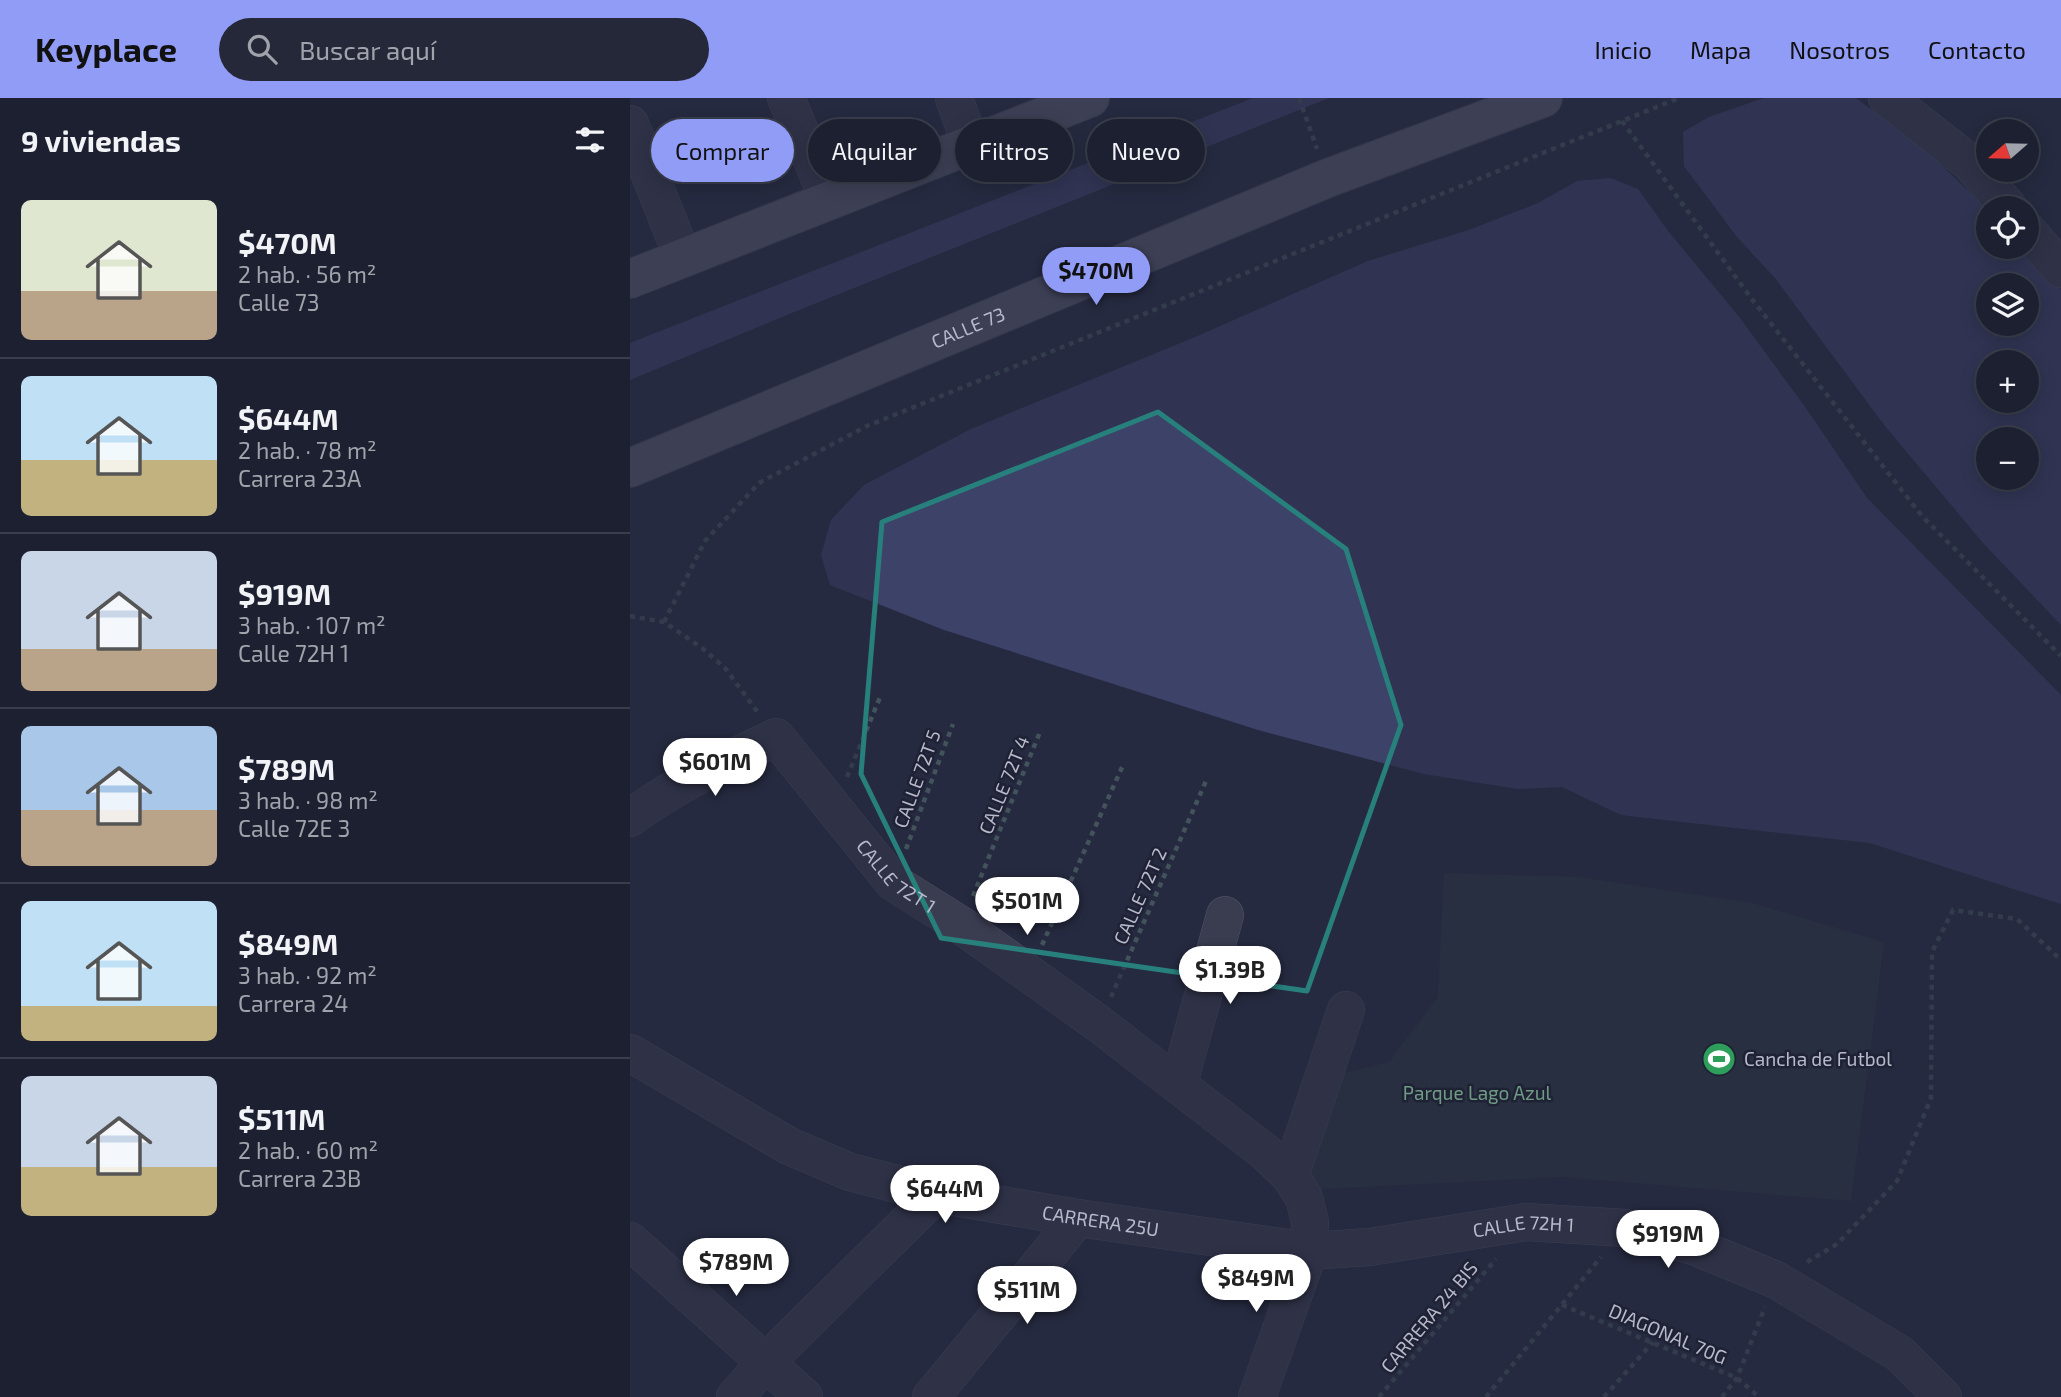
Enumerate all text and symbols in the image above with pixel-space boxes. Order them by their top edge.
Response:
search box [219,18,709,81]
text: Keyplace [35,29,177,69]
icon: search [243,30,281,68]
text: Buscar aquí [299,34,436,65]
text: Inicio [1594,35,1652,64]
text: Mapa [1690,35,1751,64]
text: Nosotros [1789,35,1890,64]
text: Contacto [1928,35,2026,64]
chip: Comprar [651,119,794,182]
chip: Alquilar [808,119,941,182]
chip: Filtros [955,119,1073,182]
chip: Nuevo [1087,119,1205,182]
north arrow [1976,119,2039,182]
map controls [1976,119,2039,490]
icon: filters [571,121,609,159]
text: 9 viviendas [21,122,181,158]
button: locate [1976,196,2039,259]
text: $470M [238,224,337,260]
icon: home [77,228,161,312]
pin: $470M [1047,248,1145,307]
text: $470M [1058,256,1134,284]
text: 2 hab. · 56 m² [238,260,376,288]
button: layers [1976,273,2039,336]
text: Calle 73 [238,288,319,316]
street label: CALLE 73 [928,302,1008,353]
button: + [1976,350,2039,413]
text: $644M [238,400,339,436]
icon: home [77,404,161,488]
button: − [1976,427,2039,490]
text: 2 hab. · 78 m² [238,436,377,464]
text: Carrera 23A [238,464,361,492]
text: $919M [238,575,331,611]
icon: home [77,579,161,663]
text: 3 hab. · 107 m² [238,611,386,639]
text: Calle 72H 1 [238,639,349,667]
street label: CALLE 72T 5 [888,727,945,831]
street label: CALLE 72T 4 [973,732,1034,837]
pin: $601M [666,738,764,798]
text: $601M [679,747,751,775]
text: $789M [238,750,335,786]
icon: home [77,754,161,838]
text: 3 hab. · 98 m² [238,786,378,814]
text: Calle 72E 3 [238,814,350,842]
street label: CALLE 72T 1 [852,834,940,917]
street label: CALLE 72T 2 [1108,844,1171,948]
pin: $501M [978,878,1076,937]
text: $501M [991,886,1063,914]
text: $849M [238,925,338,961]
icon: home [77,929,161,1013]
pin: $1.39B [1173,946,1287,1006]
text: $1.39B [1195,955,1265,983]
text: 3 hab. · 92 m² [238,961,377,989]
text: Carrera 24 [238,989,348,1017]
sports icon: Cancha de Futbol [1700,1040,1738,1078]
place label: Cancha de Futbol [1744,1047,1892,1070]
park label: Parque Lago Azul [1403,1081,1552,1104]
text: $511M [238,1100,325,1136]
icon: home [77,1104,161,1188]
text: 2 hab. · 60 m² [238,1136,378,1164]
text: Carrera 23B [238,1164,361,1192]
pin: $644M [896,1166,994,1225]
text: $644M [906,1174,984,1202]
street label: CARRERA 25U [1041,1200,1160,1240]
street label: CALLE 72H 1 [1471,1210,1575,1241]
pin: $919M [1619,1210,1717,1270]
text: $919M [1632,1219,1704,1247]
pin: $789M [687,1238,785,1298]
text: $789M [699,1247,773,1275]
pin: $849M [1207,1254,1305,1314]
street label: CARRERA 24 BIS [1375,1256,1482,1377]
text: $849M [1218,1263,1294,1291]
pin: $511M [978,1266,1076,1326]
text: $511M [994,1275,1060,1303]
street label: DIAGONAL 70G [1606,1298,1731,1369]

